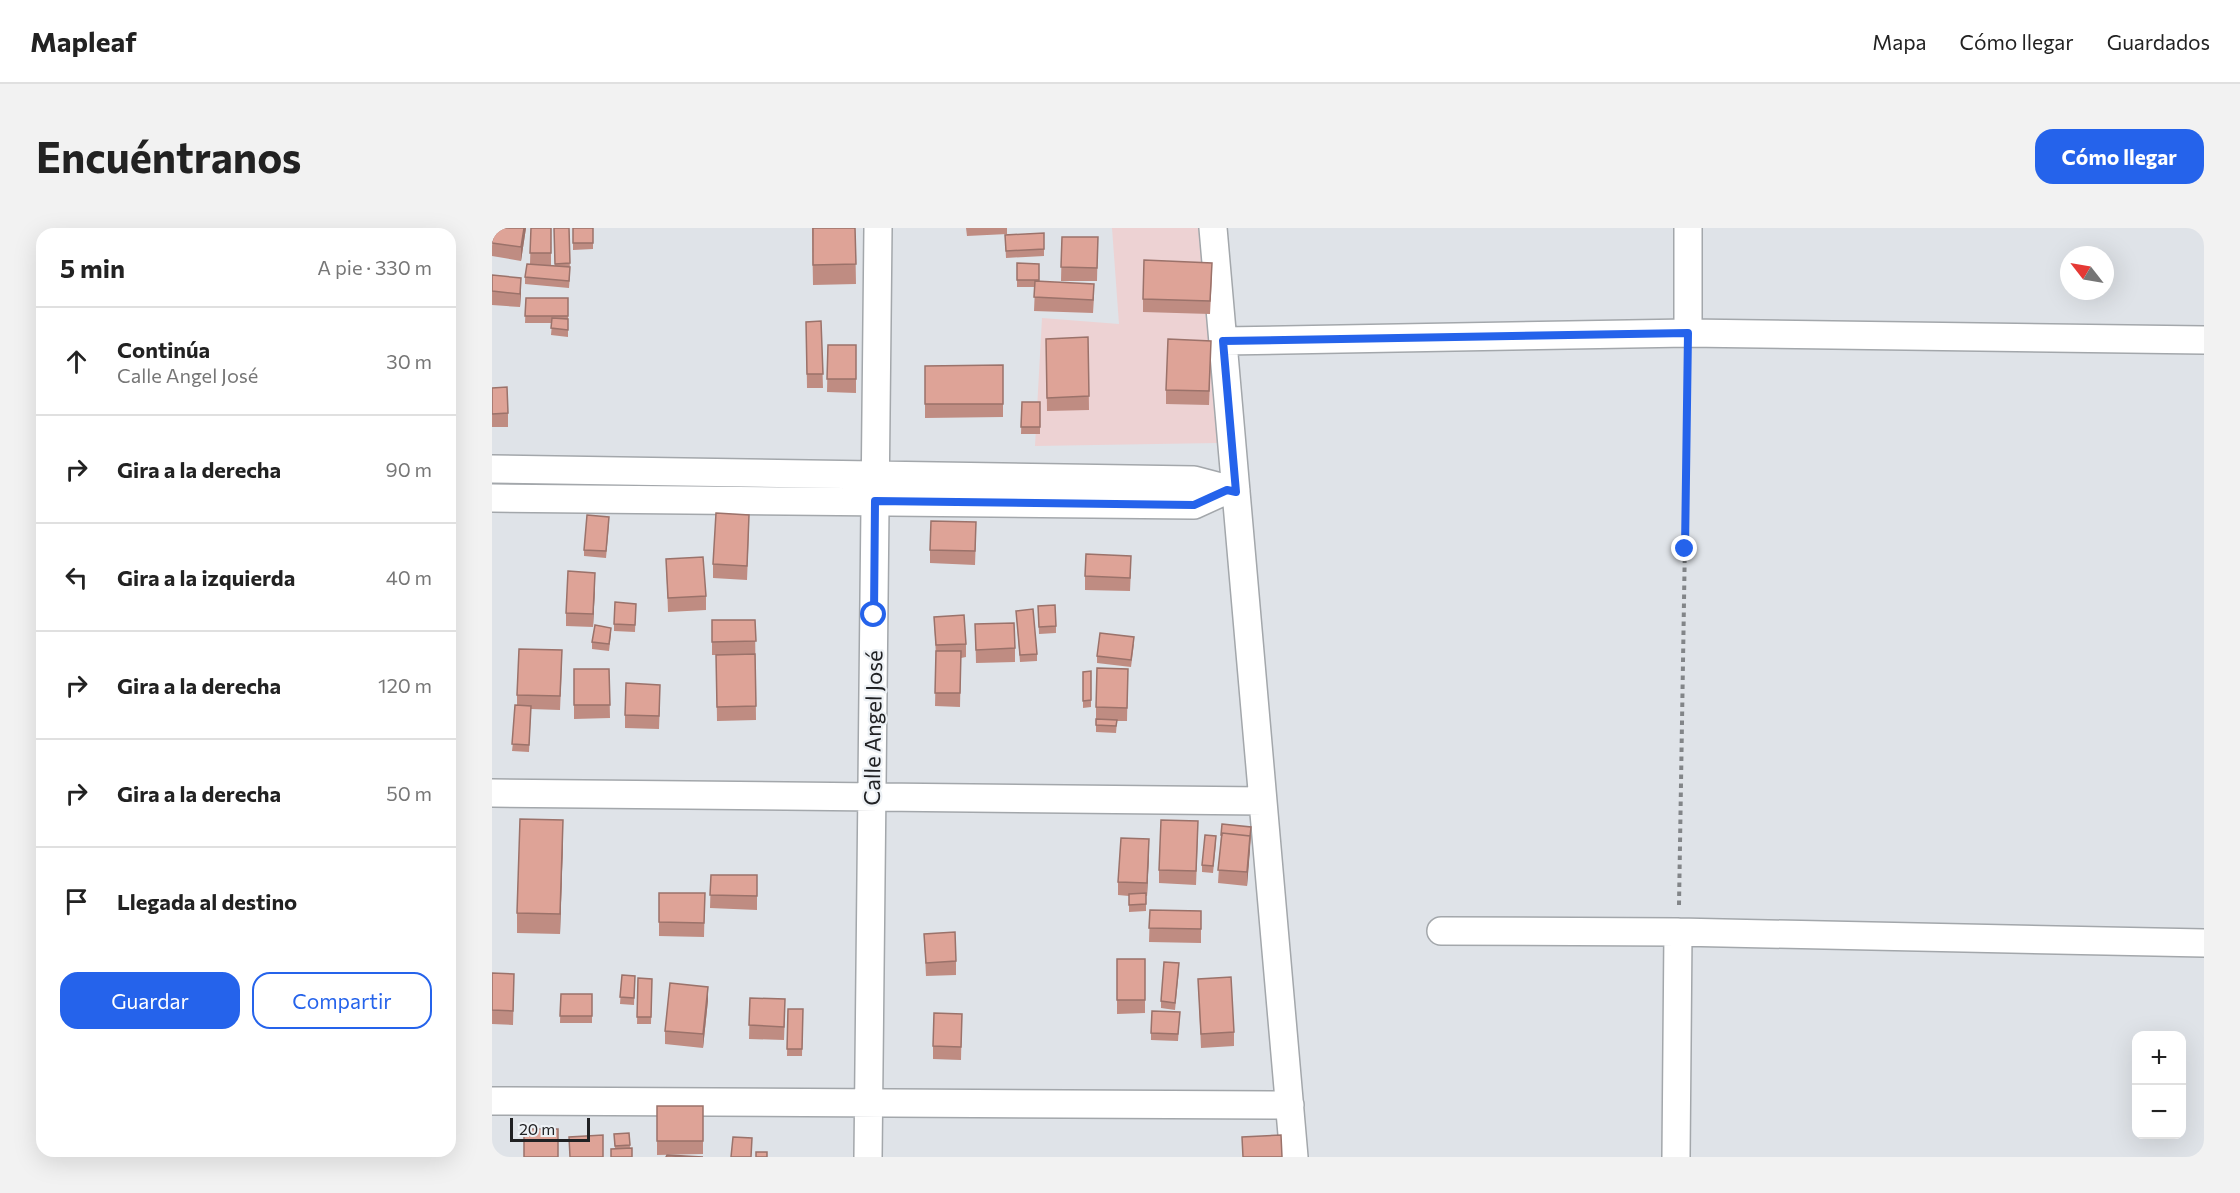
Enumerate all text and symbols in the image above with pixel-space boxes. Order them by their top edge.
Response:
text: Mapleaf [30,24,137,58]
text: Mapa [1872,29,1927,54]
text: Cómo llegar [1960,29,2074,54]
text: Guardados [2107,29,2210,54]
button: Cómo llegar [2035,129,2204,184]
text: Encuéntranos [36,130,301,182]
north arrow [2060,246,2114,300]
text: 5 min [60,252,125,283]
text: A pie · 330 m [317,255,432,279]
text: Continúa [117,336,210,363]
icon: ahead [60,345,93,378]
text: 30 m [386,349,432,373]
text: Calle Angel José [117,363,258,387]
icon: right [60,453,93,486]
text: Gira a la derecha [117,456,281,483]
text: 90 m [386,457,432,481]
route end [1671,535,1697,561]
icon: left [60,561,93,594]
text: Gira a la izquierda [117,564,295,591]
text: 40 m [386,565,432,589]
route start [860,601,886,627]
street label: Calle Angel José [858,650,887,806]
icon: right [60,669,93,702]
text: Gira a la derecha [117,672,281,699]
text: 120 m [378,673,432,697]
icon: right [60,777,93,810]
text: Gira a la derecha [117,780,281,807]
text: 50 m [386,781,432,805]
icon: arrive [60,885,93,918]
text: Llegada al destino [117,888,297,915]
button: Guardar [60,972,240,1029]
button: Compartir [252,972,432,1029]
map controls [2132,1031,2186,1139]
button: + [2132,1031,2186,1085]
button: − [2132,1085,2186,1139]
scale bar [510,1115,590,1142]
text: 20 m [519,1119,555,1138]

